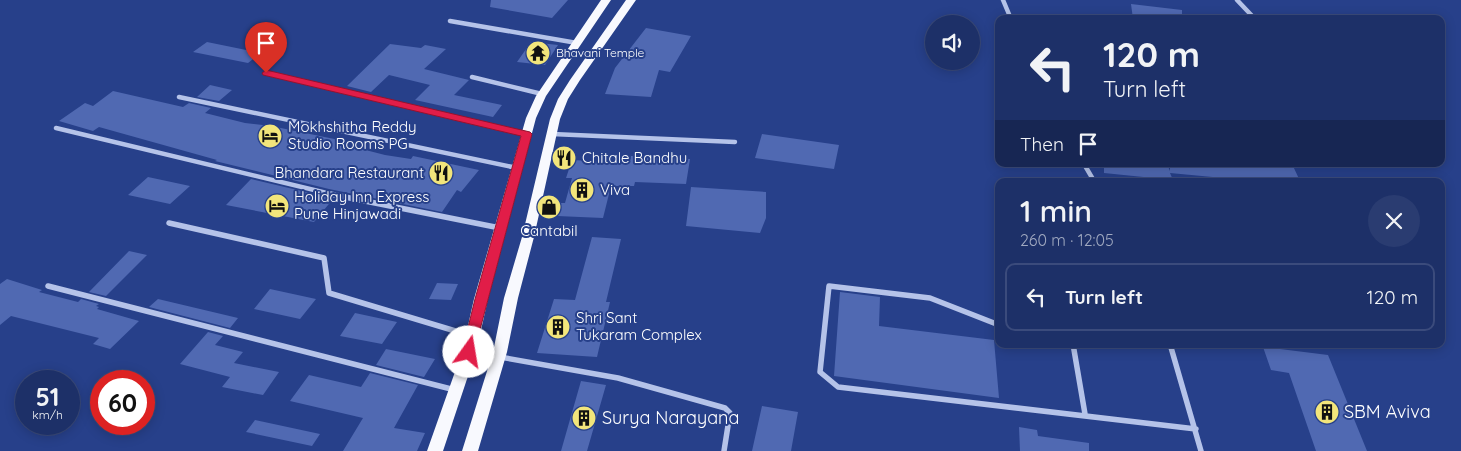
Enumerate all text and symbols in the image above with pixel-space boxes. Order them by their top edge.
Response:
map controls [925,15,980,70]
button: sound [925,15,980,70]
pin [245,22,287,73]
icon: arrive [252,29,280,57]
text: 120 m [1103,32,1200,76]
icon: left [1020,35,1085,100]
temple icon: Bhavani Temple [525,40,551,66]
place label: Bhavani Temple [556,45,645,60]
text: Turn left [1103,75,1186,103]
place label: Mokhshitha Reddy Studio Rooms PG [288,117,417,153]
hotel icon: Mokhshitha Reddy Studio Rooms PG [257,123,283,149]
icon: arrive [1074,130,1102,158]
text: Then [1020,132,1064,156]
restaurant icon: Chitale Bandhu [551,145,577,171]
place label: Chitale Bandhu [582,148,687,167]
restaurant icon: Bhandara Restaurant [428,160,454,186]
place label: Bhandara Restaurant [275,163,424,182]
building icon: Viva [569,177,595,203]
place label: Viva [600,180,630,199]
place label: Holiday Inn Express Pune Hinjawadi [294,187,429,223]
text: 1 min [1020,192,1092,230]
hotel icon: Holiday Inn Express Pune Hinjawadi [264,193,290,219]
shop icon: Cantabil [536,194,562,220]
button: close [1368,195,1420,247]
place label: Cantabil [520,221,578,240]
text: 260 m · 12:05 [1020,230,1114,250]
icon: left [1022,283,1050,311]
text: Turn left [1065,285,1143,309]
text: 120 m [1367,285,1418,309]
place label: Shri Sant Tukaram Complex [576,308,702,344]
building icon: Shri Sant Tukaram Complex [545,314,571,340]
position arrow [442,325,494,377]
speed limit sign: 60 [90,370,155,435]
text: 51 [35,381,60,412]
building icon: SBM Aviva [1314,399,1340,425]
place label: SBM Aviva [1344,400,1431,423]
building icon: Surya Narayana [571,405,597,431]
place label: Surya Narayana [602,406,739,429]
text: km/h [32,407,63,422]

